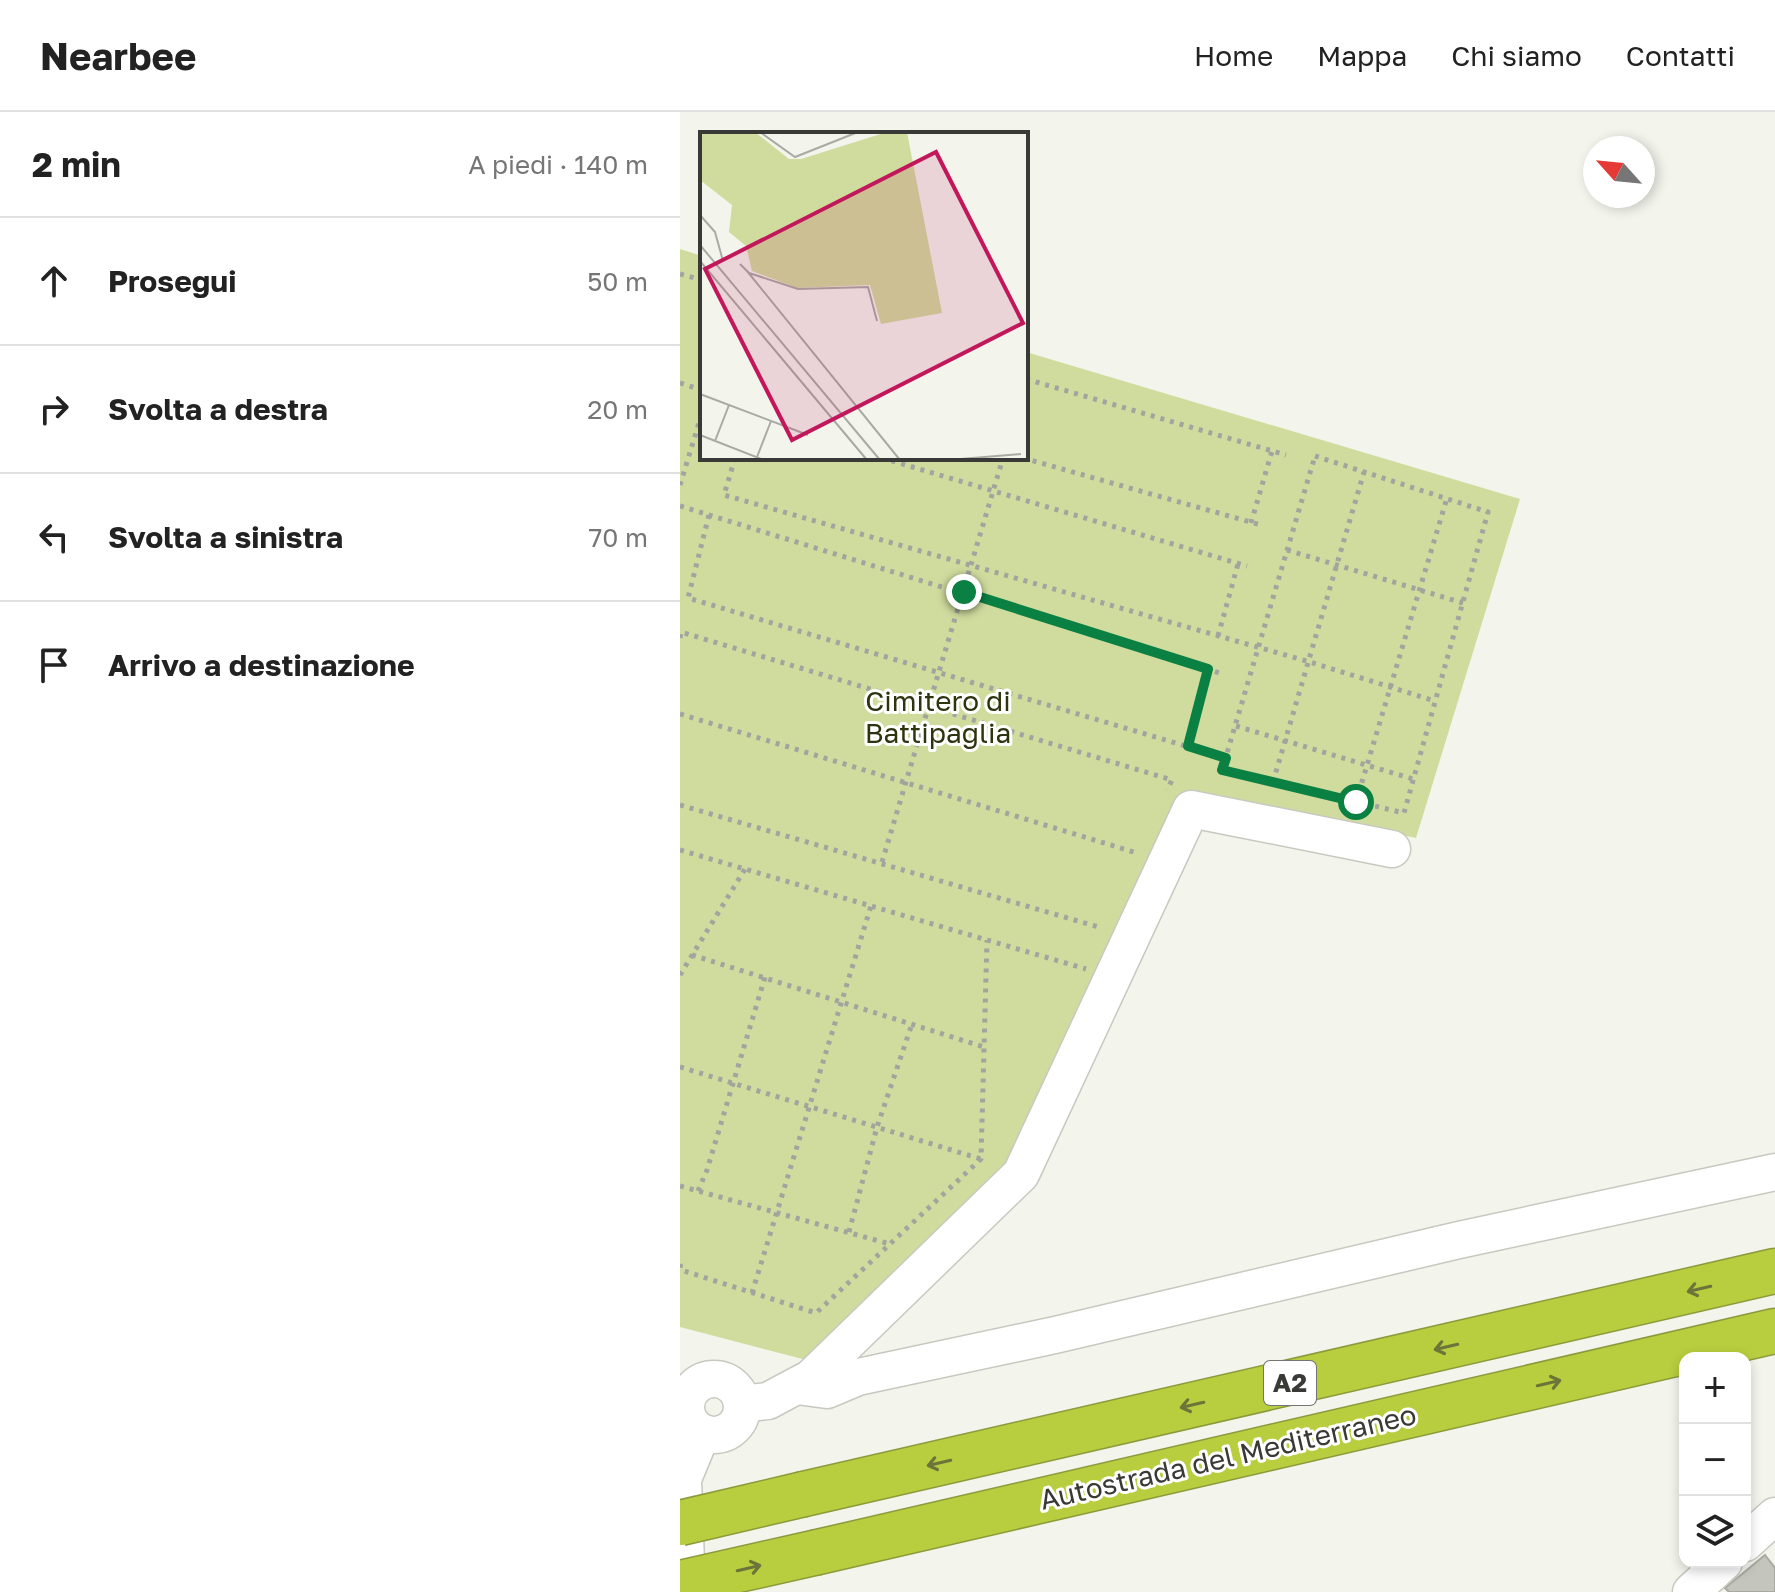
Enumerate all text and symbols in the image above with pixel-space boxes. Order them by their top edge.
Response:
text: Nearbee [40,33,196,78]
text: Home [1194,39,1273,72]
text: Mappa [1317,39,1407,72]
text: Chi siamo [1451,39,1582,72]
text: Contatti [1626,39,1735,72]
inset map [700,132,1028,460]
north arrow [1583,136,1655,208]
text: 2 min [32,144,121,184]
text: A piedi · 140 m [468,149,648,180]
icon: ahead [32,259,76,303]
text: Prosegui [108,263,236,299]
text: 50 m [587,266,648,297]
icon: right [32,387,76,431]
text: Svolta a destra [108,391,328,427]
text: 20 m [587,394,648,425]
icon: left [32,515,76,559]
text: Svolta a sinistra [108,519,343,555]
text: 70 m [589,522,648,553]
route end [946,574,982,610]
icon: arrive [32,643,76,687]
text: Arrivo a destinazione [108,647,415,683]
park label: Cimitero di Battipaglia [865,684,1011,749]
route start [1338,784,1374,820]
one-way arrow [1687,1282,1712,1297]
one-way arrow [1433,1340,1459,1355]
map controls [1679,1352,1751,1568]
button: + [1679,1352,1751,1424]
road number: A2 [1264,1361,1316,1405]
one-way arrow [1535,1375,1561,1390]
street label: Autostrada del Mediterraneo [1036,1397,1419,1516]
one-way arrow [1180,1398,1205,1413]
button: − [1679,1424,1751,1496]
one-way arrow [926,1456,952,1471]
button: layers [1679,1496,1751,1568]
one-way arrow [736,1559,761,1574]

